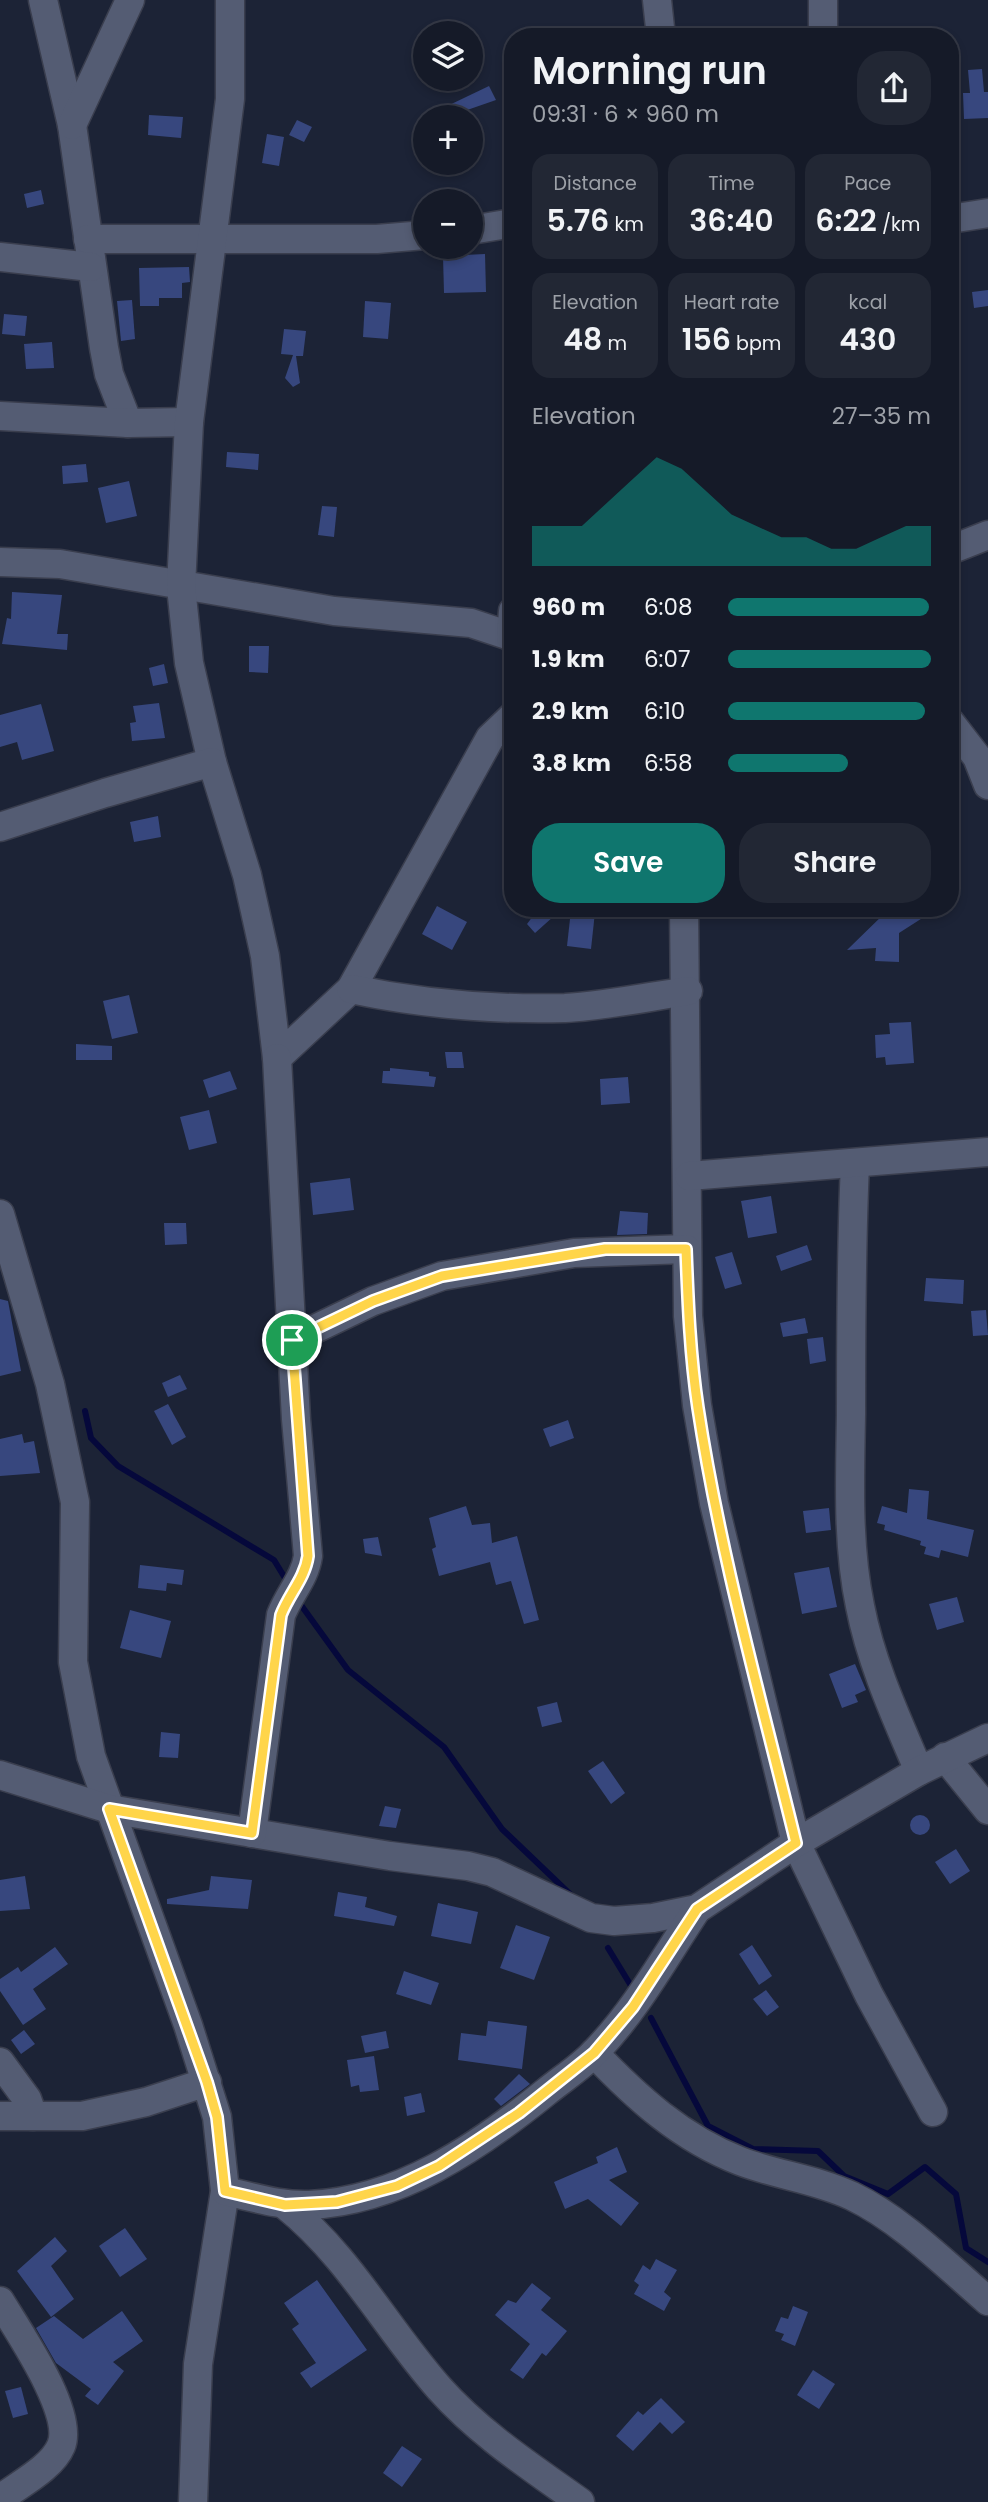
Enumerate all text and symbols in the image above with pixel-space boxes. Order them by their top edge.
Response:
map controls [413,21,483,259]
button: layers [413,21,483,91]
text: Morning run [532,44,767,97]
button: share [857,51,931,125]
text: 09:31 · 6 × 960 m [532,98,719,130]
button: + [413,105,483,175]
text: Distance [554,170,637,197]
text: Time [708,170,755,197]
text: Pace [844,170,891,197]
button: − [413,189,483,259]
text: 5.76 [547,199,609,242]
text: 36:40 [689,199,774,242]
text: 6:22 [815,199,877,242]
text: km [609,211,644,238]
text: /km [877,211,920,238]
text: Elevation [552,289,638,316]
text: Heart rate [684,289,779,316]
text: kcal [848,289,887,316]
text: 48 [563,318,602,361]
text: 156 [682,318,731,361]
text: 430 [839,318,896,361]
text: m [602,330,627,357]
text: bpm [731,330,781,357]
text: Elevation [532,400,636,432]
text: 27–35 m [832,400,931,432]
text: 960 m [532,591,605,623]
text: 6:08 [644,591,692,623]
text: 1.9 km [532,643,605,675]
text: 6:07 [644,643,691,675]
text: 2.9 km [532,695,609,727]
text: 6:10 [644,695,685,727]
text: 3.8 km [532,747,611,779]
text: 6:58 [644,747,692,779]
button: Save [532,823,725,903]
button: Share [739,823,931,903]
pin [262,1310,322,1370]
icon: arrive [273,1321,311,1359]

